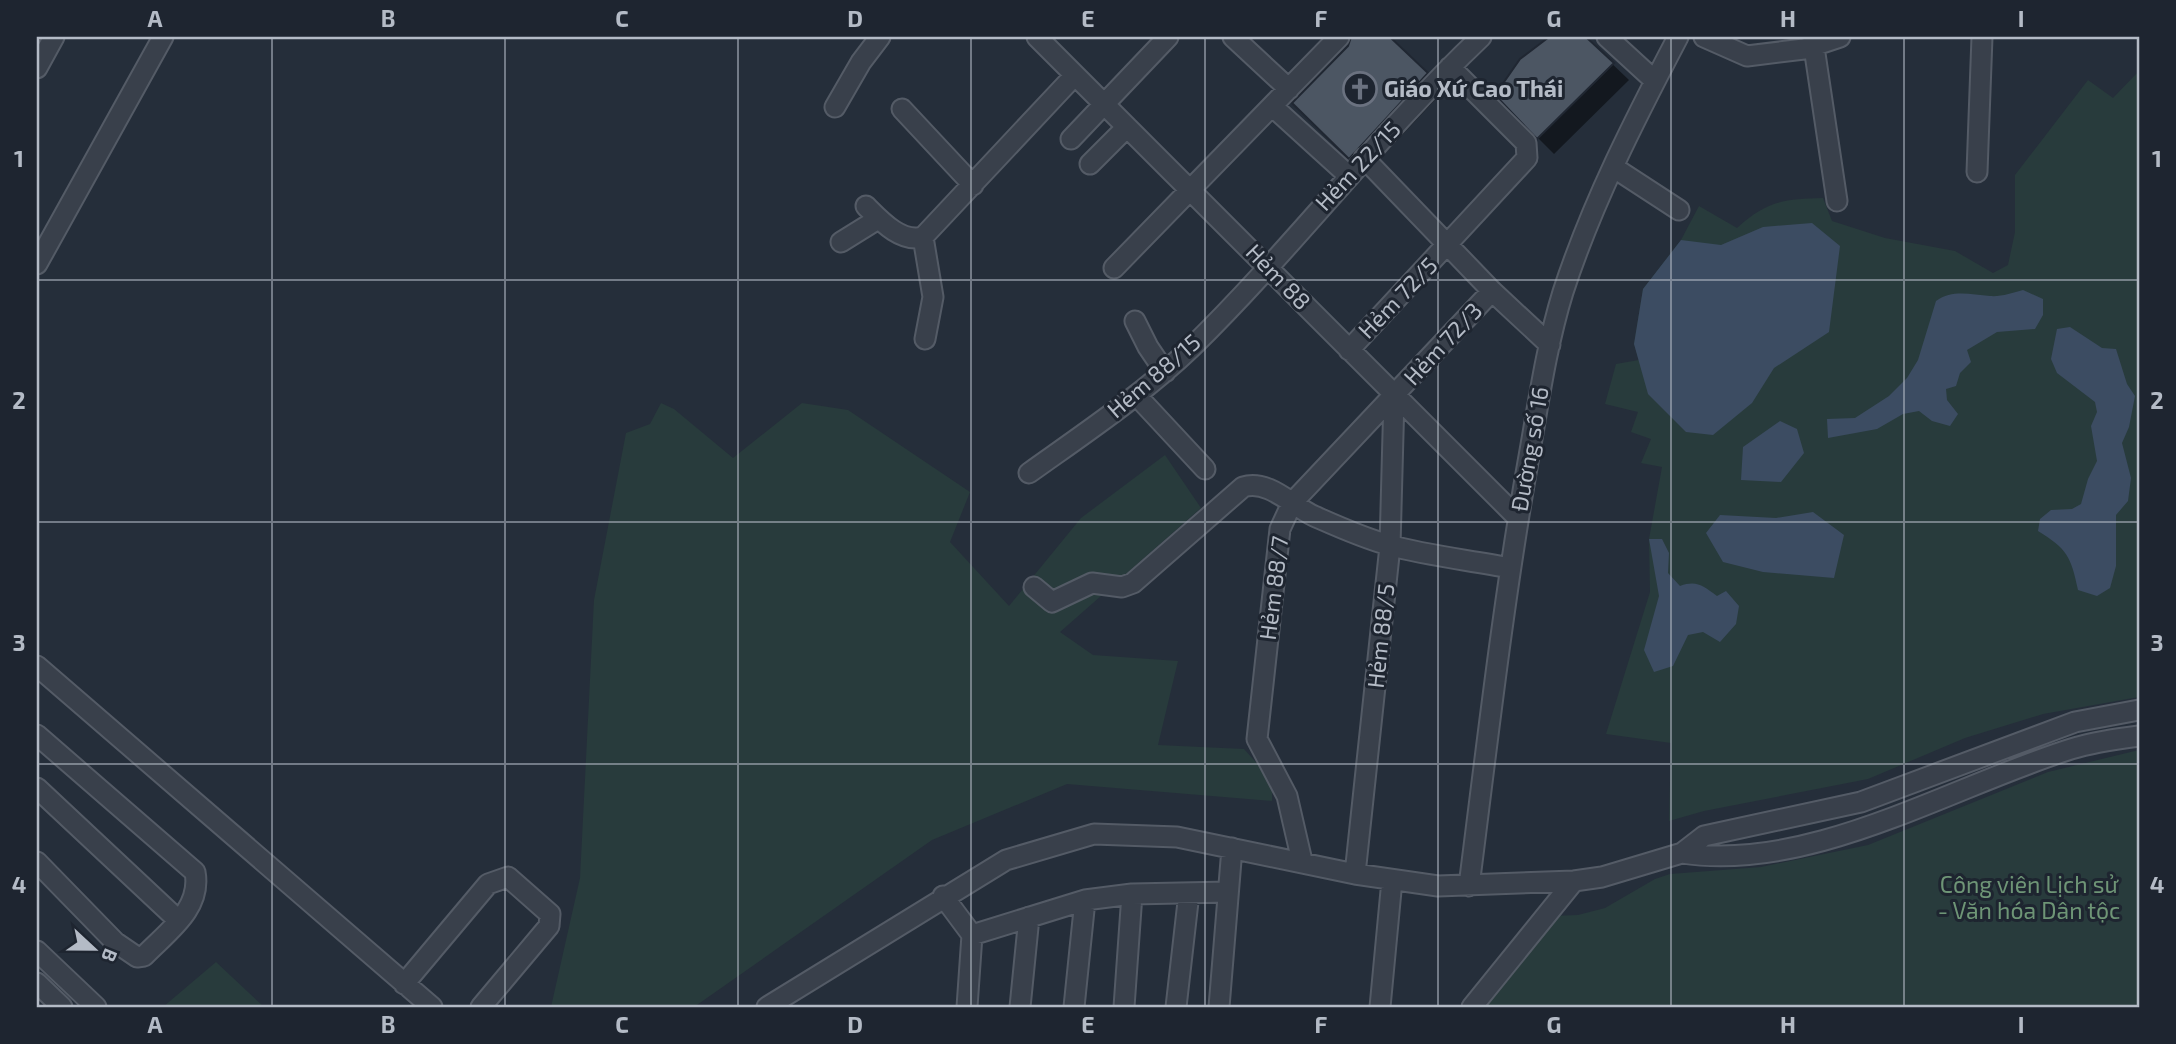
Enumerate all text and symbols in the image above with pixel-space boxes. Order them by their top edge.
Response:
text: A [147,4,163,32]
text: B [381,4,395,32]
text: C [615,4,629,32]
text: D [847,4,863,32]
text: E [1081,4,1095,32]
text: F [1315,4,1328,32]
text: G [1547,4,1561,32]
text: H [1780,4,1796,32]
text: I [2018,4,2024,32]
church icon: Giáo Xứ Cao Thái [1341,70,1379,108]
place label: Giáo Xứ Cao Thái [1384,74,1563,102]
street label: Hẻm 22/15 [1309,115,1406,216]
text: 1 [14,144,24,172]
text: 1 [2152,144,2162,172]
street label: Hẻm 88 [1241,237,1317,315]
street label: Hẻm 72/5 [1352,251,1443,344]
street label: Hẻm 72/3 [1397,296,1487,390]
street label: Hẻm 88/15 [1101,327,1206,423]
street label: Đường số 16 [1504,384,1554,513]
text: 2 [12,386,26,414]
text: 2 [2150,386,2164,414]
street label: Hẻm 88/7 [1253,534,1293,641]
street label: Hẻm 88/5 [1361,582,1399,690]
text: 3 [12,628,26,656]
text: 3 [2150,628,2164,656]
text: 4 [12,870,26,898]
park label: Công viên Lịch sử - Văn hóa Dân tộc [1938,870,2120,924]
text: 4 [2150,870,2164,898]
north arrow [60,914,130,984]
text: B [97,946,123,966]
text: A [147,1010,163,1038]
text: B [381,1010,395,1038]
text: C [615,1010,629,1038]
text: D [847,1010,863,1038]
text: E [1081,1010,1095,1038]
text: F [1315,1010,1328,1038]
text: G [1547,1010,1561,1038]
text: H [1780,1010,1796,1038]
text: I [2018,1010,2024,1038]

